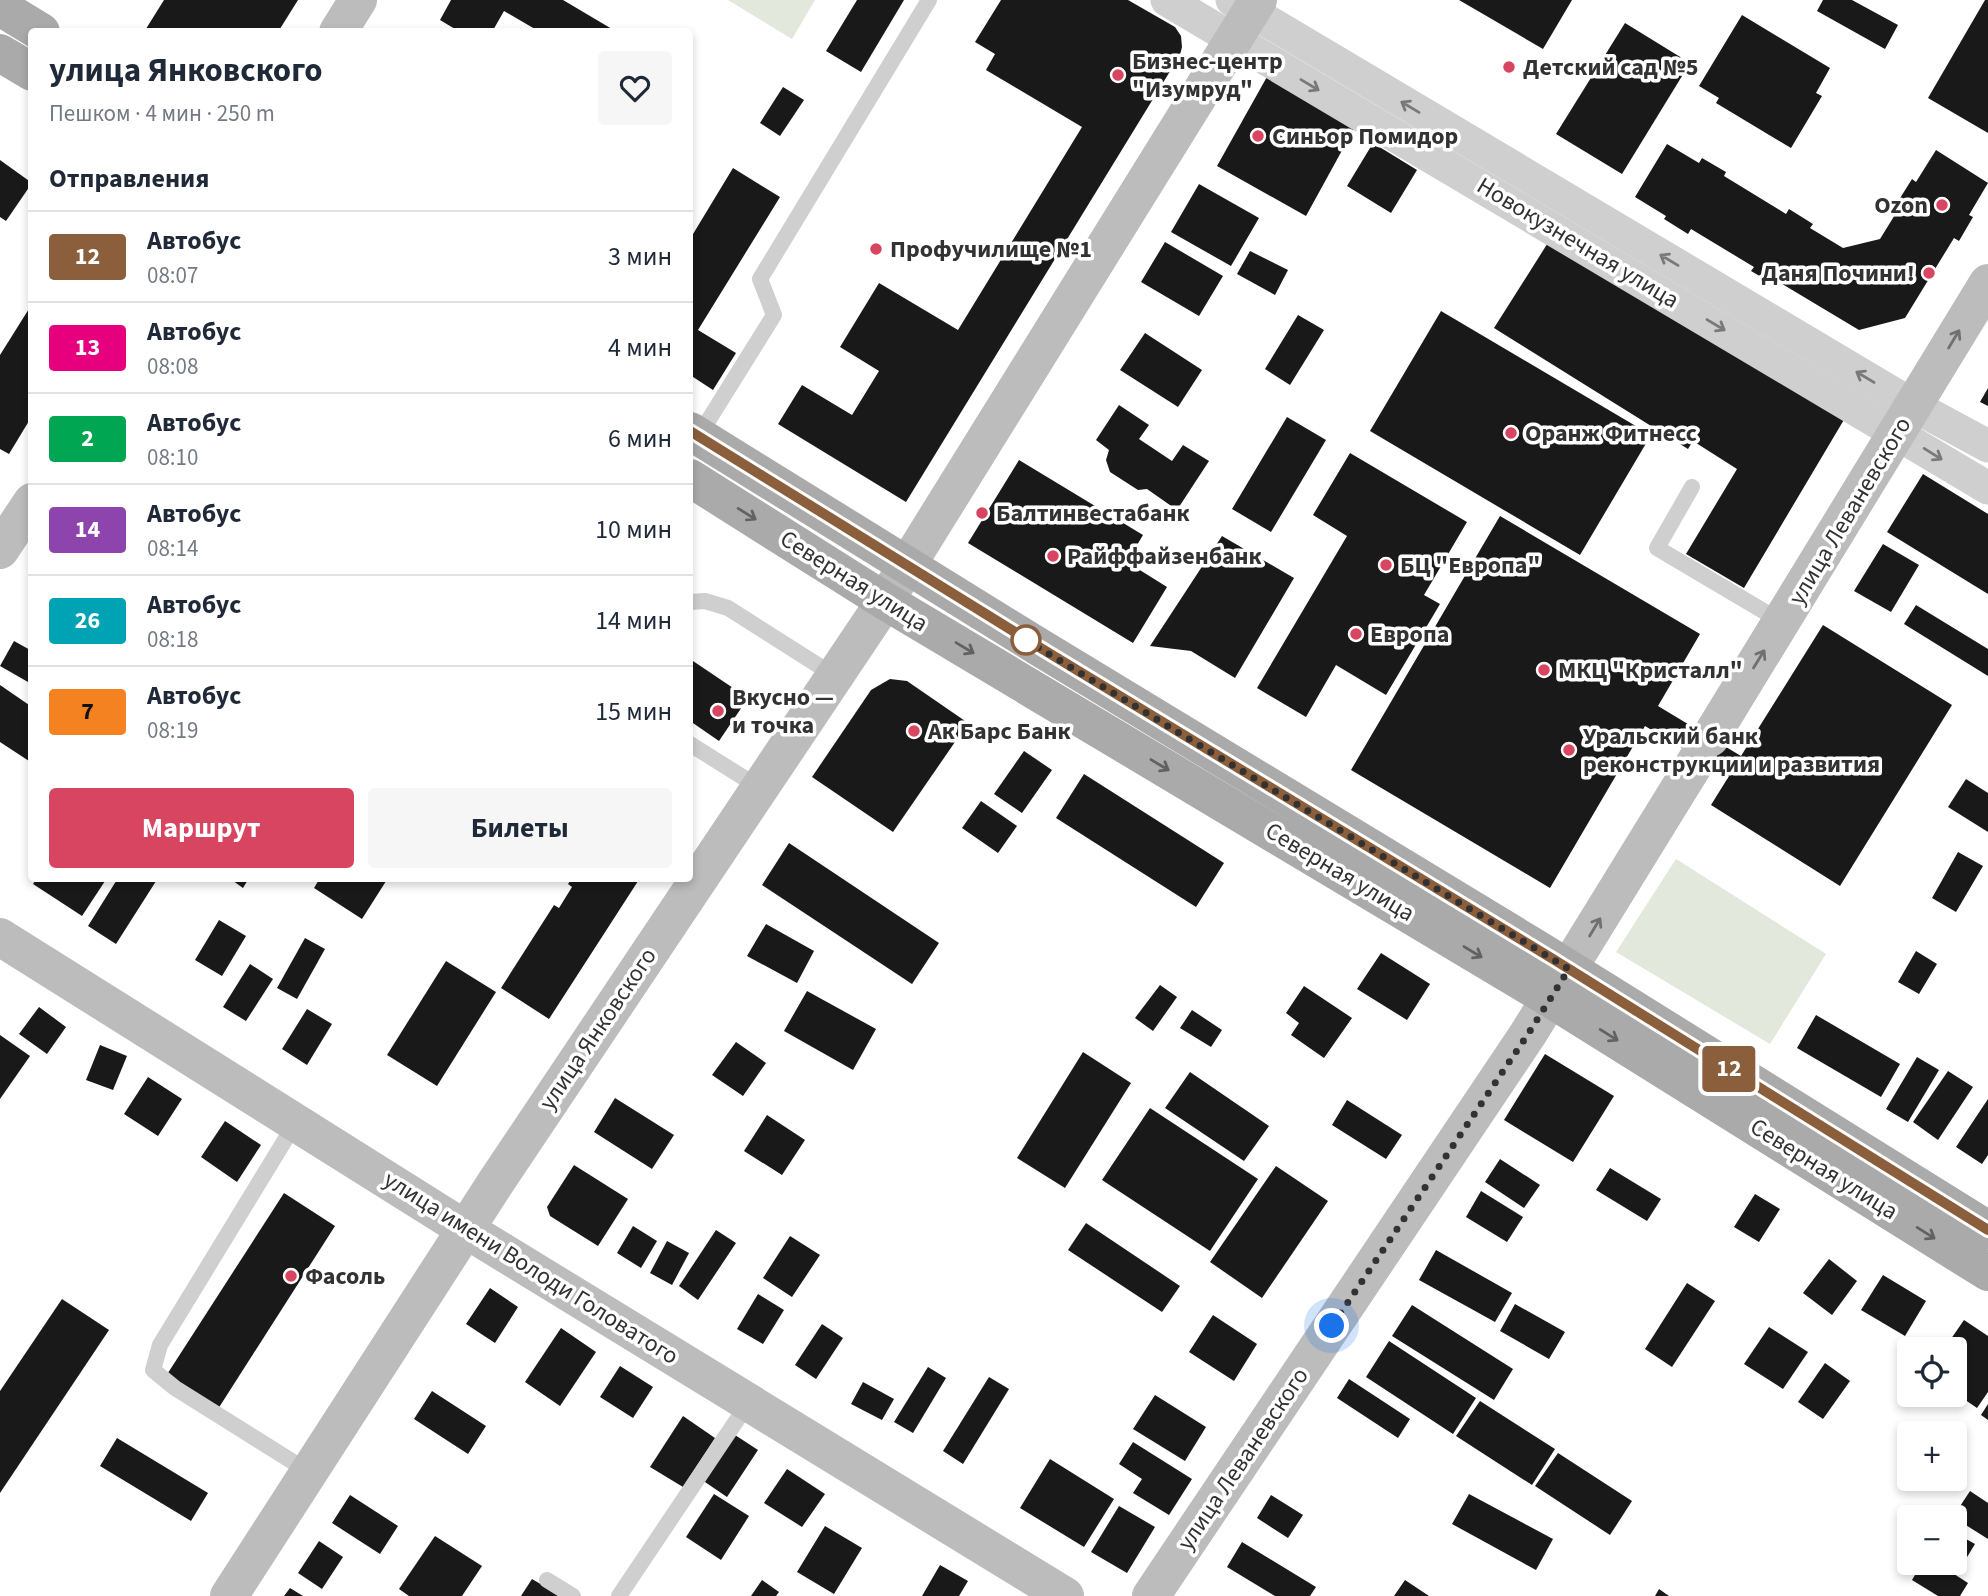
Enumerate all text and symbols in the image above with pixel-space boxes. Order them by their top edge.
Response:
place label: Бизнес-центр "Изумруд" [1132,44,1283,107]
text: улица Янковского [49,47,323,94]
place label: Детский сад №5 [1523,50,1699,85]
button: heart [598,51,672,125]
marker: Детский сад №5 [1501,59,1517,75]
marker: Бизнес-центр "Изумруд" [1110,67,1126,83]
one-way arrow [1299,78,1319,92]
text: Пешком · 4 мин · 250 m [49,97,275,130]
one-way arrow [1401,99,1421,113]
place label: Синьор Помидор [1272,119,1458,154]
marker: Синьор Помидор [1250,128,1266,144]
text: Отправления [49,160,209,197]
street label: Новокузнечная улица [1470,169,1686,317]
place label: Ozon [1874,188,1928,223]
marker: Ozon [1934,197,1950,213]
text: Автобус [147,222,241,259]
place label: Профучилище №1 [890,232,1092,267]
text: 3 мин [608,238,672,275]
text: 12 [75,239,100,274]
marker: Профучилище №1 [868,241,884,257]
one-way arrow [1660,253,1680,267]
place label: Даня Почини! [1761,256,1915,291]
text: 08:07 [147,259,198,292]
marker: Даня Почини! [1921,265,1937,281]
text: Автобус [147,313,241,350]
one-way arrow [1706,319,1726,333]
text: 4 мин [608,329,672,366]
text: 13 [75,330,100,365]
one-way arrow [1948,330,1962,350]
text: 08:08 [147,350,198,383]
one-way arrow [1855,369,1875,383]
text: Автобус [147,404,241,441]
street label: улица Леваневского [1780,410,1920,612]
place label: Оранж Фитнесс [1525,416,1697,451]
text: 6 мин [608,420,672,457]
text: 2 [81,421,94,456]
marker: Оранж Фитнесс [1503,425,1519,441]
text: 08:10 [147,441,198,474]
one-way arrow [1923,447,1942,462]
text: Автобус [147,495,241,532]
place label: Балтинвестабанк [996,496,1190,531]
marker: Балтинвестабанк [974,505,990,521]
one-way arrow [737,508,757,522]
text: 10 мин [595,511,672,548]
text: 14 [75,512,100,547]
street label: Северная улица [773,521,935,641]
text: 08:14 [147,532,198,565]
place label: Райффайзенбанк [1067,539,1263,574]
marker: Райффайзенбанк [1045,548,1061,564]
place label: БЦ "Европа" [1400,548,1540,583]
marker: БЦ "Европа" [1378,557,1394,573]
text: Автобус [147,586,241,623]
text: 14 мин [595,602,672,639]
text: 26 [75,603,100,638]
place label: Европа [1370,617,1449,652]
text: 08:18 [147,623,198,656]
unlabelled marker [1011,625,1041,655]
marker: Европа [1348,626,1364,642]
one-way arrow [954,641,974,655]
one-way arrow [1752,650,1767,669]
place label: МКЦ "Кристалл" [1558,653,1743,688]
marker: МКЦ "Кристалл" [1536,662,1552,678]
text: Автобус [147,677,241,714]
place label: Вкусно — и точка [732,680,834,743]
text: 15 мин [595,693,672,730]
text: 7 [81,694,94,729]
marker: Вкусно — и точка [710,703,726,719]
text: 08:19 [147,714,198,747]
place label: Ак Барс Банк [927,714,1072,749]
place label: Уральский банк реконструкции и развития [1583,719,1880,782]
marker: Ак Барс Банк [906,723,922,739]
marker: Уральский банк реконструкции и развития [1561,742,1577,758]
one-way arrow [1150,758,1170,772]
button: Маршрут [49,788,354,868]
button: Билеты [368,788,672,868]
street label: Северная улица [1259,814,1421,930]
one-way arrow [1588,917,1602,937]
street label: улица Янковского [531,941,665,1117]
one-way arrow [1463,945,1483,959]
one-way arrow [1598,1028,1618,1042]
line badge: 12 [1698,1046,1760,1092]
text: 12 [1716,1051,1742,1086]
street label: Северная улица [1743,1109,1905,1229]
street label: улица имени Володи Головатого [377,1163,685,1373]
one-way arrow [1916,1226,1935,1241]
place label: Фасоль [305,1259,386,1294]
marker: Фасоль [283,1268,299,1284]
your location [1314,1308,1349,1343]
map controls [1897,1337,1967,1575]
button: locate [1897,1337,1967,1407]
street label: улица Леваневского [1169,1361,1317,1557]
button: + [1897,1421,1967,1491]
button: − [1897,1505,1967,1575]

